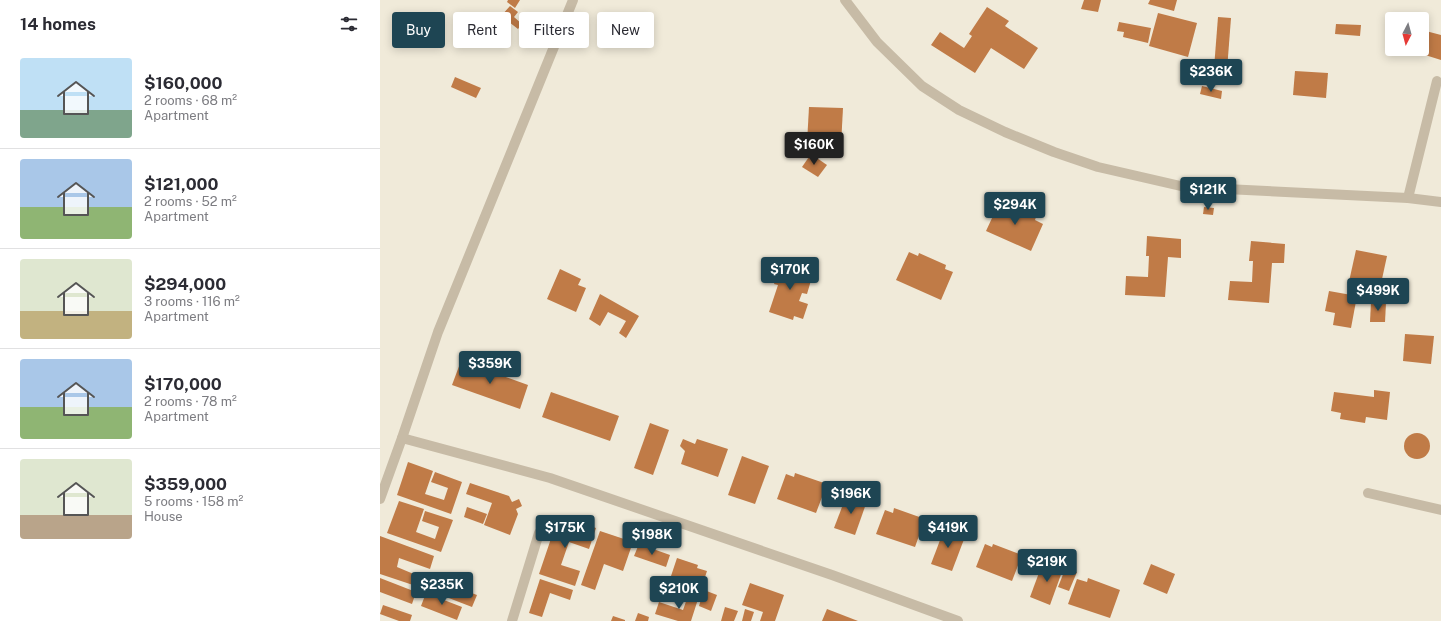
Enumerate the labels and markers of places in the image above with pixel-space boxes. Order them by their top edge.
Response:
pin: $236K [1183,59,1239,93]
pin: $160K [786,132,842,166]
pin: $121K [1180,177,1236,211]
pin: $294K [987,192,1043,226]
pin: $170K [762,257,818,291]
pin: $499K [1350,278,1406,312]
pin: $359K [462,351,518,385]
pin: $196K [823,481,879,515]
pin: $175K [537,515,593,549]
pin: $419K [920,515,976,549]
pin: $198K [624,522,680,556]
pin: $219K [1019,549,1075,583]
pin: $235K [414,572,470,606]
pin: $210K [651,576,707,610]

